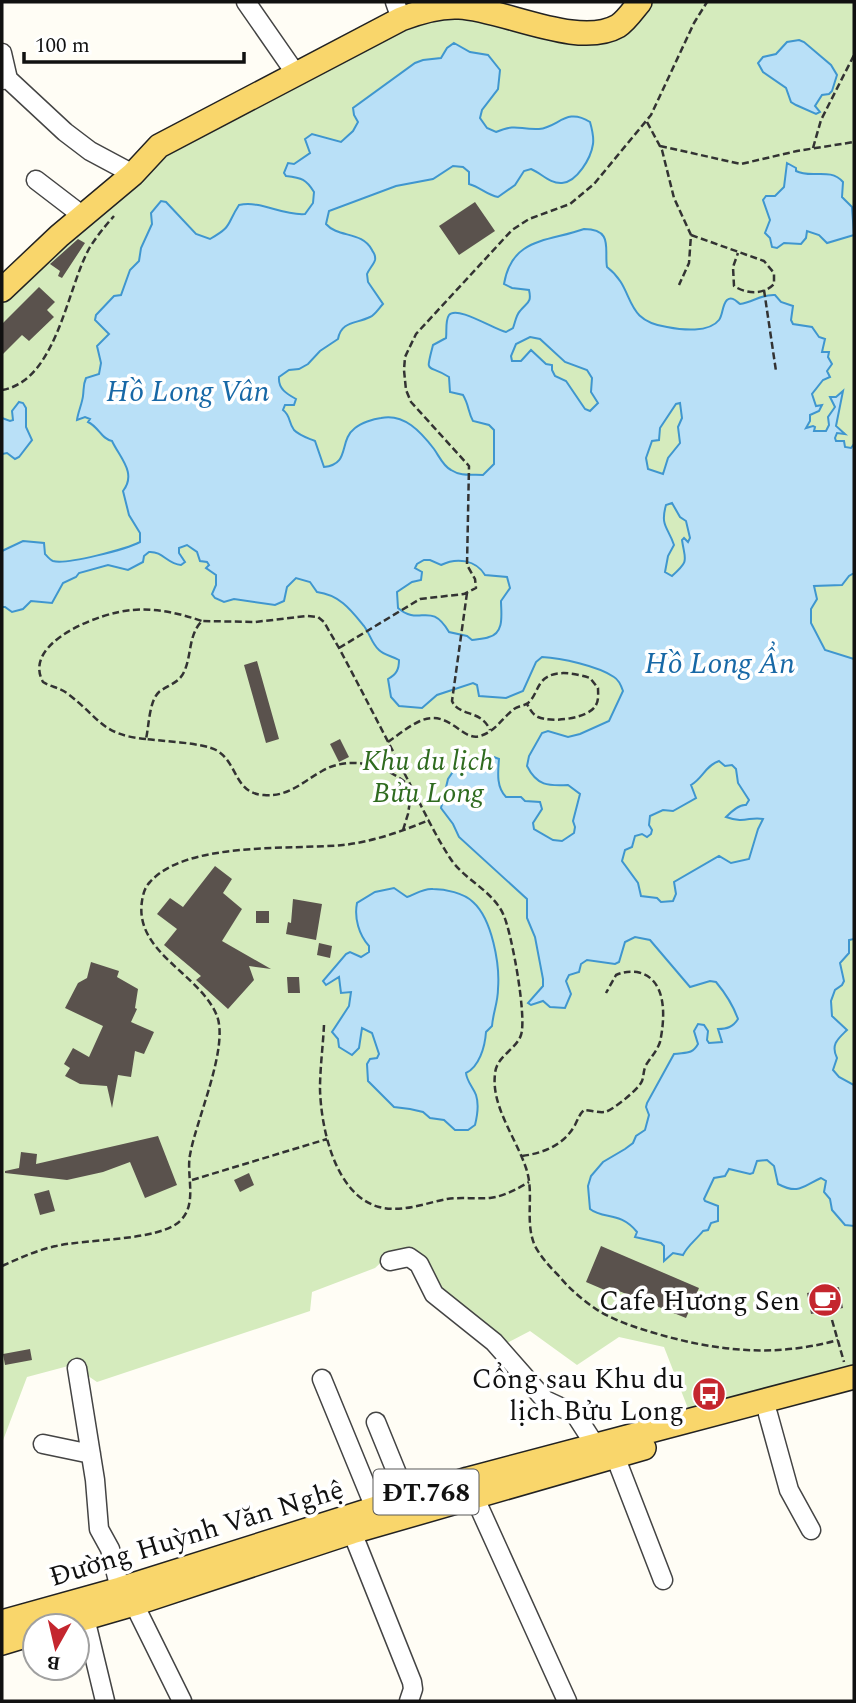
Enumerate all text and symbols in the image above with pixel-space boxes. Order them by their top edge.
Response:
scale bar [24,21,245,65]
text: 100 m [35,30,90,62]
water label: Hồ Long Vân [106,369,270,415]
water label: Hồ Long Ẩn [645,641,795,687]
park label: Khu du lịch Bửu Long [362,740,494,815]
place label: Cafe Hương Sen [599,1280,800,1323]
cafe icon: Cafe Hương Sen [806,1281,844,1319]
place label: Cổng sau Khu du lịch Bửu Long [472,1358,684,1433]
bus stop icon: Cổng sau Khu du lịch Bửu Long [690,1375,728,1413]
street label: Đường Huỳnh Văn Nghệ [44,1468,349,1599]
road number: ĐT.768 [374,1470,478,1514]
north arrow [21,1612,91,1682]
text: B [45,1647,63,1678]

